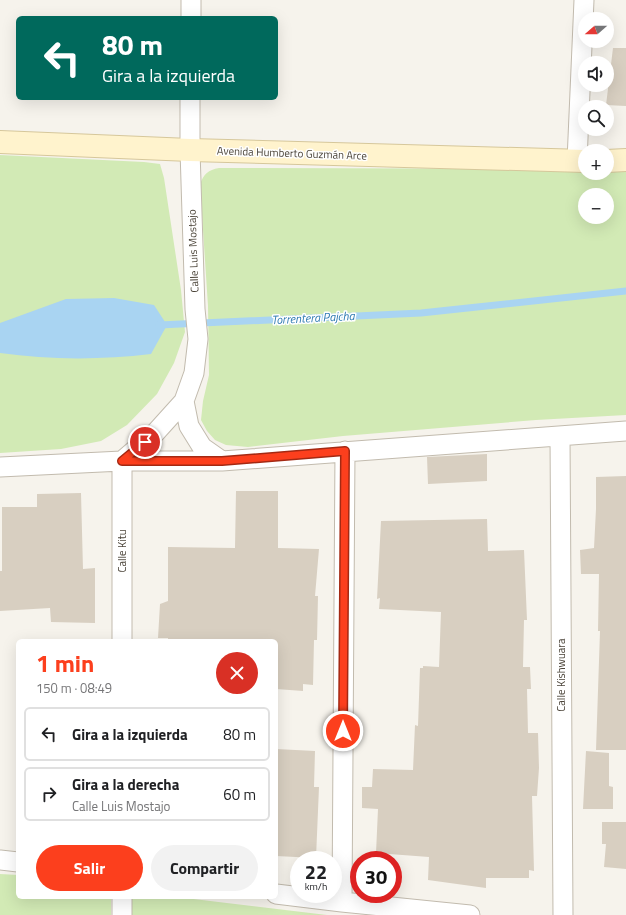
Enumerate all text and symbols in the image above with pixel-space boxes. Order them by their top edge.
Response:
north arrow [578,12,614,48]
map controls [578,12,614,224]
text: 80 m [102,23,163,66]
icon: left [36,32,88,84]
button: sound [578,56,614,92]
text: Gira a la izquierda [102,62,235,89]
button: search [578,100,614,136]
street label: Avenida Humberto Guzmán Arce [217,142,368,164]
button: + [578,144,614,180]
button: − [578,188,614,224]
street label: Calle Luis Mostajo [184,209,202,293]
water label: Torrentera Pajcha [271,306,356,329]
pin [128,425,162,459]
icon: arrive [134,431,156,453]
street label: Calle Kitu [114,529,130,572]
street label: Calle Kishwuara [553,638,569,712]
text: 1 min [36,645,94,681]
button: close [216,652,258,694]
text: 150 m · 08:49 [36,678,112,698]
position arrow [322,710,364,752]
icon: left [38,723,60,745]
text: Gira a la izquierda [72,723,188,746]
text: 80 m [223,723,256,746]
text: Gira a la derecha [72,773,179,796]
icon: right [38,783,60,805]
text: 60 m [223,783,256,806]
text: Calle Luis Mostajo [72,796,170,816]
button: Salir [36,845,143,891]
button: Compartir [151,845,258,891]
speed limit sign: 30 [350,851,402,903]
text: 22 [305,856,327,887]
text: km/h [305,879,327,894]

